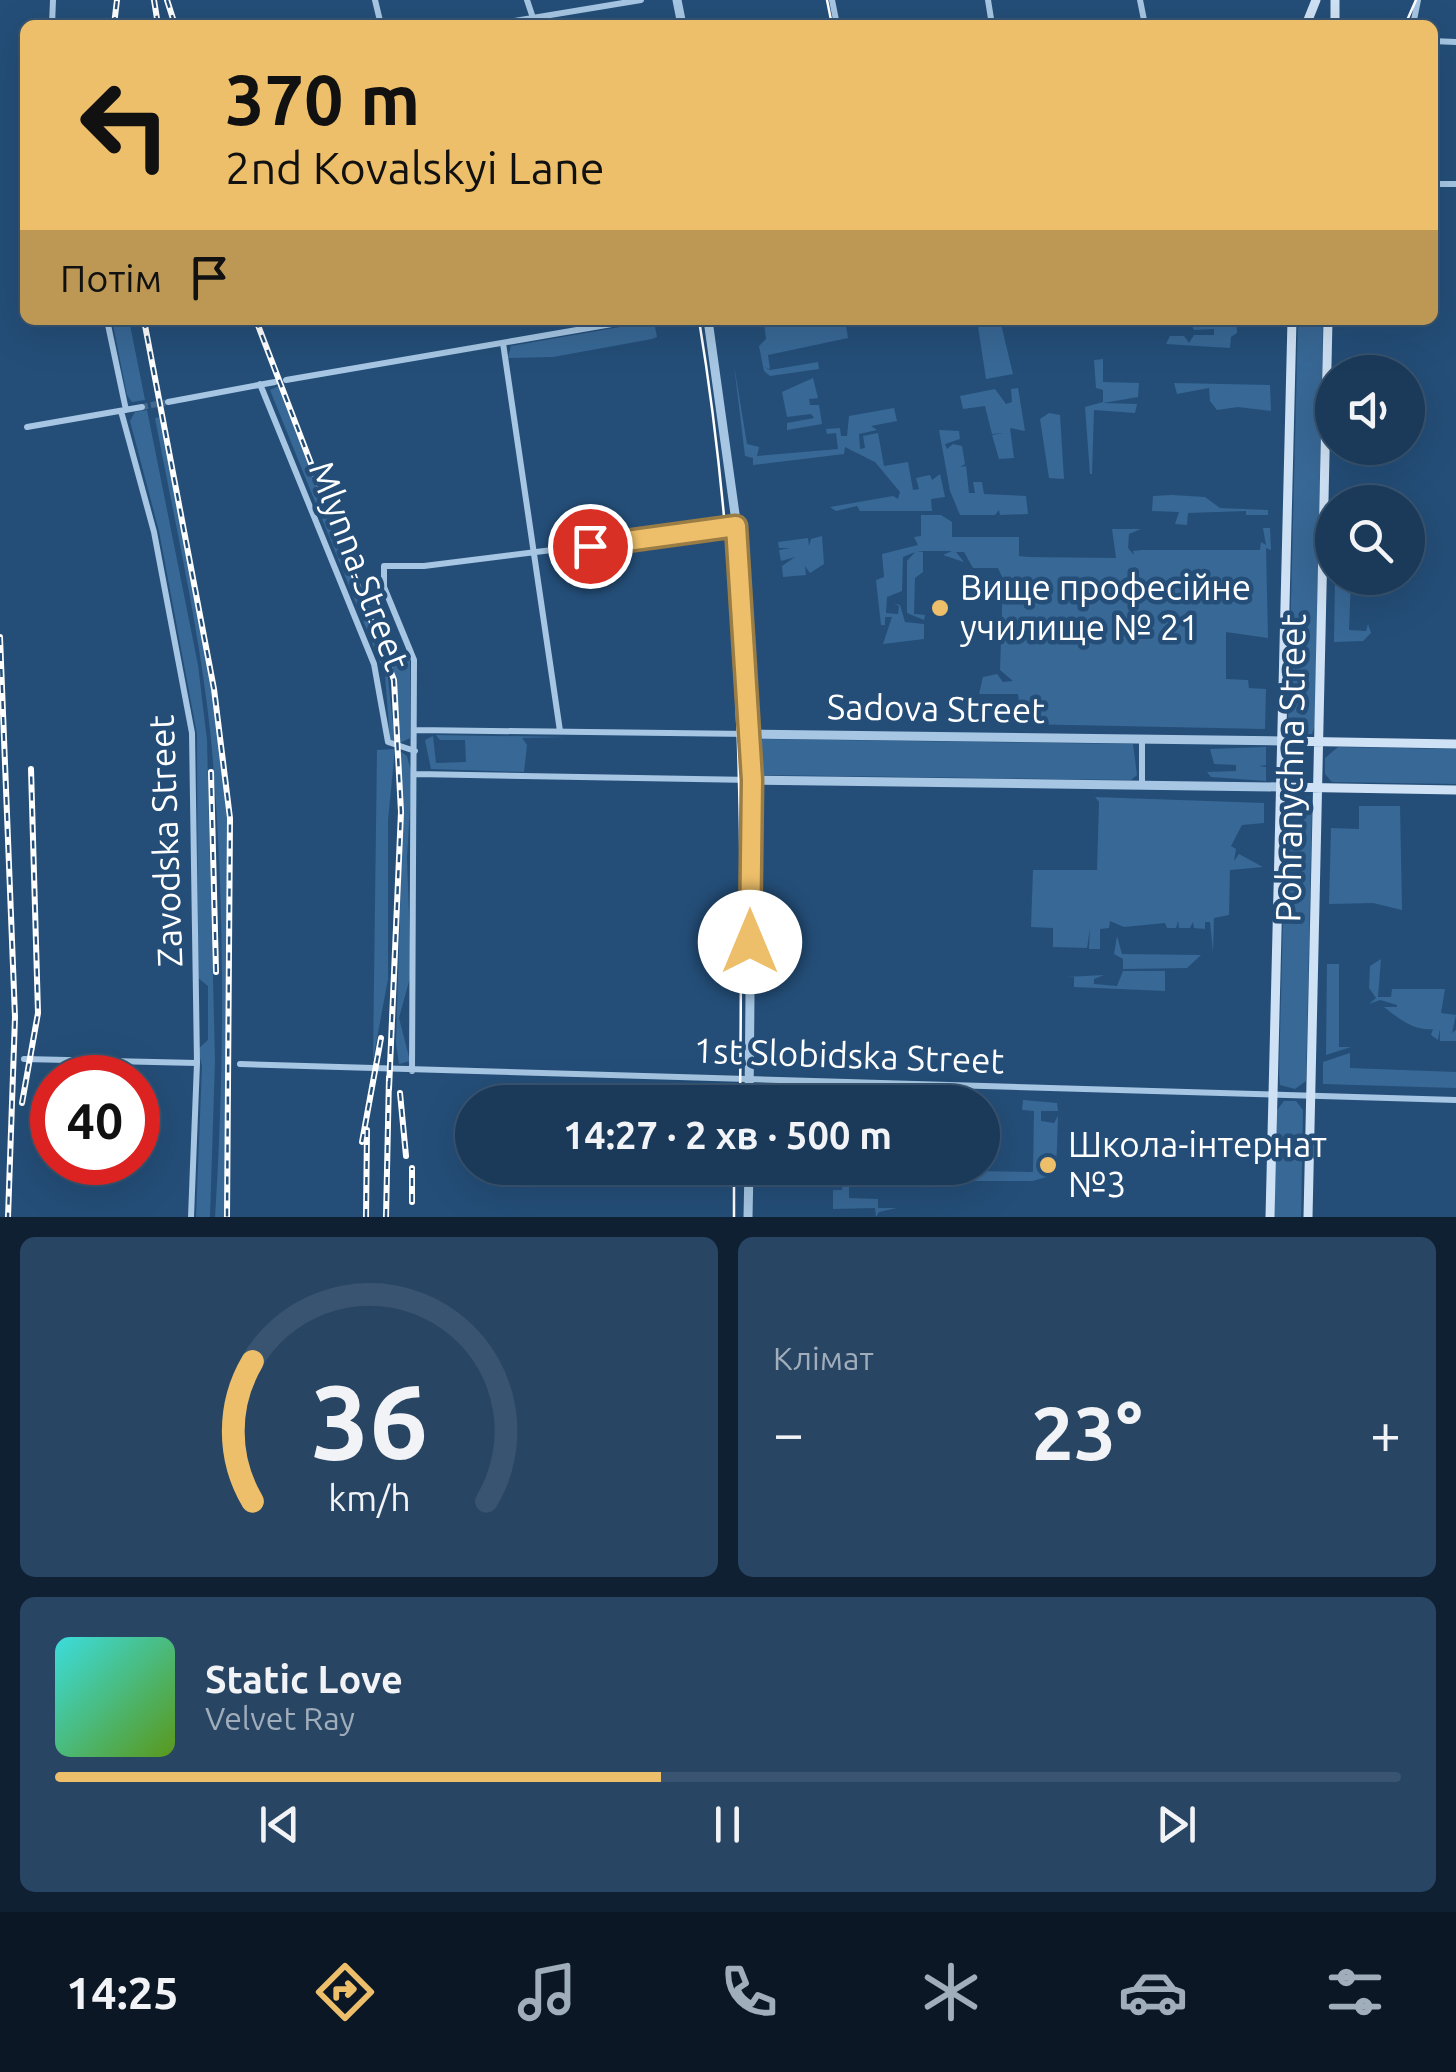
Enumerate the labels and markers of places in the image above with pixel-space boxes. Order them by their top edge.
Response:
pin [548,504,633,589]
place label: Вище професійне училище № 21 [960,567,1251,647]
marker: Вище професійне училище № 21 [929,597,951,619]
place label: Школа-інтернат №3 [1068,1124,1327,1204]
marker: Школа-інтернат №3 [1037,1154,1059,1176]

